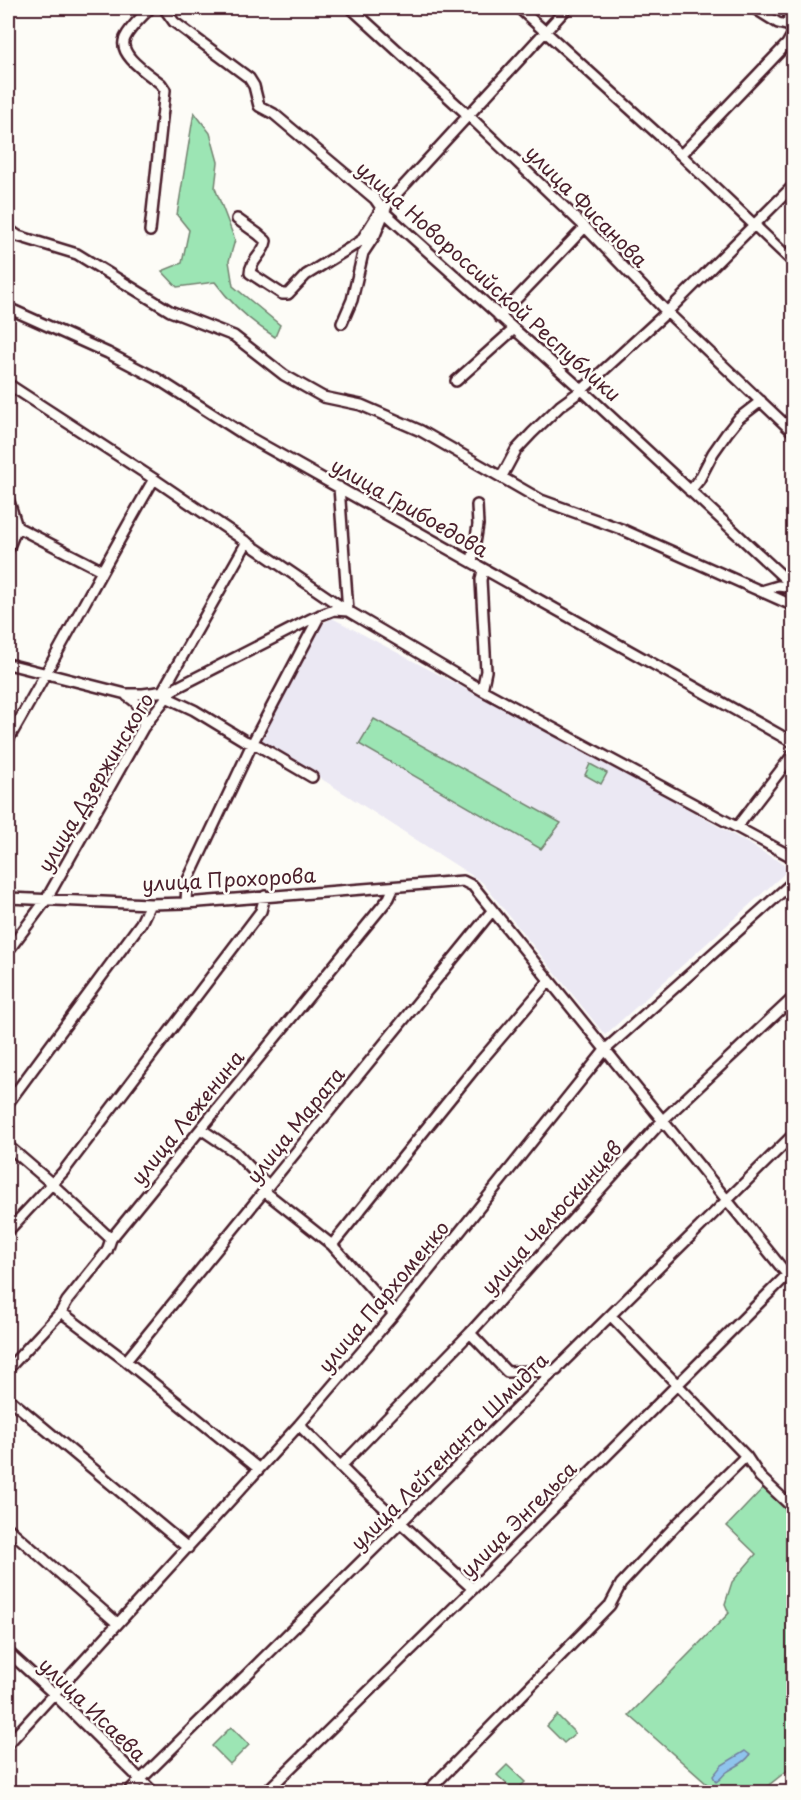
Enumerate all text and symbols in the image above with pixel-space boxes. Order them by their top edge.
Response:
street label: улица Фисанова [519,138,655,274]
street label: улица Новороссийской Республики [350,154,628,408]
street label: улица Грибоедова [326,450,495,565]
street label: улица Дзержинского [29,687,161,877]
street label: улица Прохорова [141,859,317,899]
street label: улица Леженина [123,1043,251,1191]
street label: улица Марата [239,1060,352,1190]
street label: улица Челюскинцев [474,1133,628,1301]
street label: улица Пархоменко [310,1213,456,1379]
street label: улица Лейтенанта Шмидта [343,1345,555,1557]
street label: улица Энгельса [453,1454,583,1584]
street label: улица Исаева [32,1650,154,1769]

